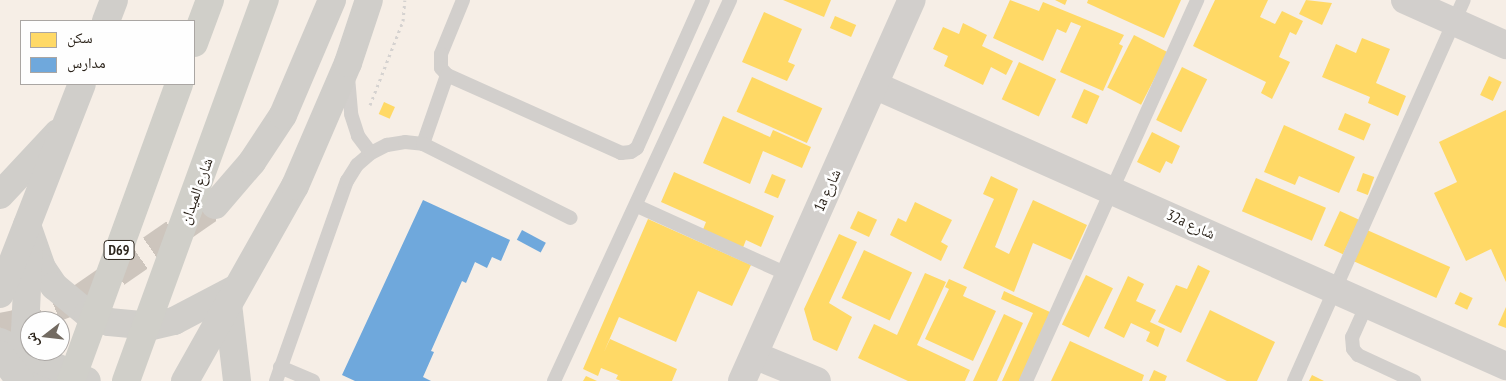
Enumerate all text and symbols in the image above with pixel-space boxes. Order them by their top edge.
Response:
legend [20,20,195,85]
text: سكن [67,28,93,47]
text: مدارس [67,53,106,72]
street label: شارع الميدان [176,155,216,227]
street label: 1a شارع [810,166,844,214]
street label: 32a شارع [1164,205,1218,243]
road number: D69 [103,238,135,262]
north arrow [20,311,70,361]
text: ش [21,330,42,349]

